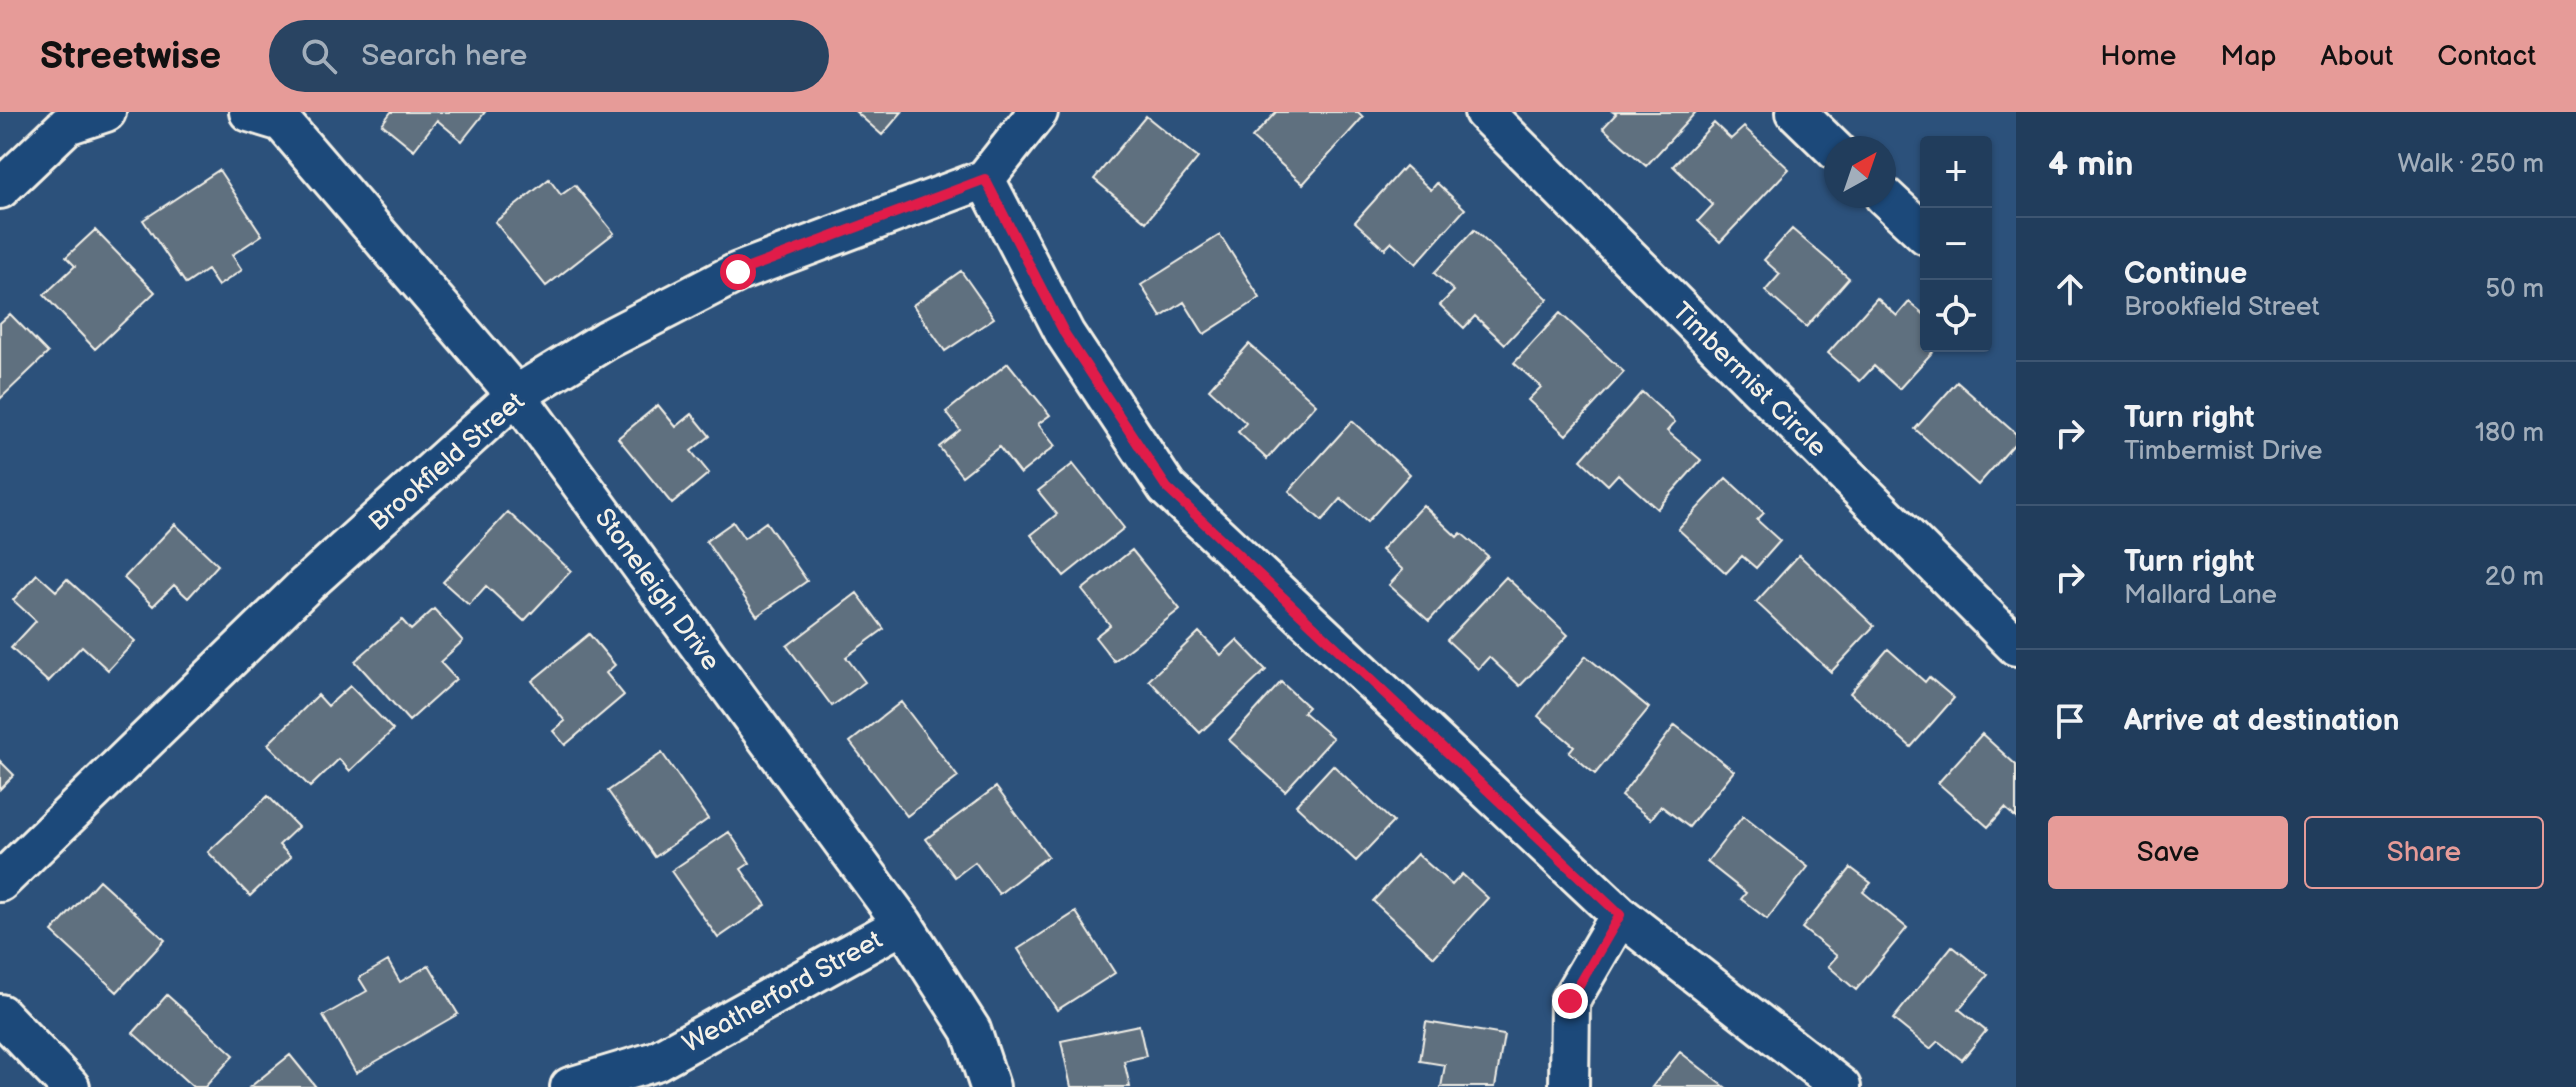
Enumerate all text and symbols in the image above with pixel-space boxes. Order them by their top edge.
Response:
search box [269,20,829,92]
text: Streetwise [40,34,221,79]
icon: search [297,34,341,78]
text: Search here [361,38,527,74]
text: Home [2100,40,2176,73]
text: Map [2220,40,2277,73]
text: About [2321,40,2393,73]
text: Contact [2437,40,2536,73]
north arrow [1824,136,1896,208]
map controls [1920,136,1992,352]
button: + [1920,136,1992,208]
text: 4 min [2048,144,2134,185]
text: Walk · 250 m [2398,149,2544,180]
button: − [1920,208,1992,280]
route start [720,254,756,290]
text: Continue [2124,256,2247,292]
icon: ahead [2048,267,2092,311]
text: 50 m [2485,274,2544,305]
button: locate [1920,280,1992,352]
text: Brookfield Street [2124,292,2319,323]
street label: Timbermist Circle [1665,296,1833,464]
street label: Brookfield Street [363,386,531,538]
text: Turn right [2124,400,2255,436]
icon: right [2048,411,2092,455]
text: 180 m [2475,418,2544,449]
text: Timbermist Drive [2124,436,2322,467]
street label: Stoneleigh Drive [588,503,726,677]
text: Turn right [2124,544,2255,580]
icon: right [2048,555,2092,599]
text: 20 m [2485,562,2544,593]
text: Mallard Lane [2124,580,2277,611]
icon: arrive [2048,699,2092,743]
text: Arrive at destination [2124,703,2400,739]
button: Save [2048,816,2288,889]
button: Share [2304,816,2544,889]
street label: Weatherford Street [678,925,888,1060]
route end [1552,983,1588,1019]

